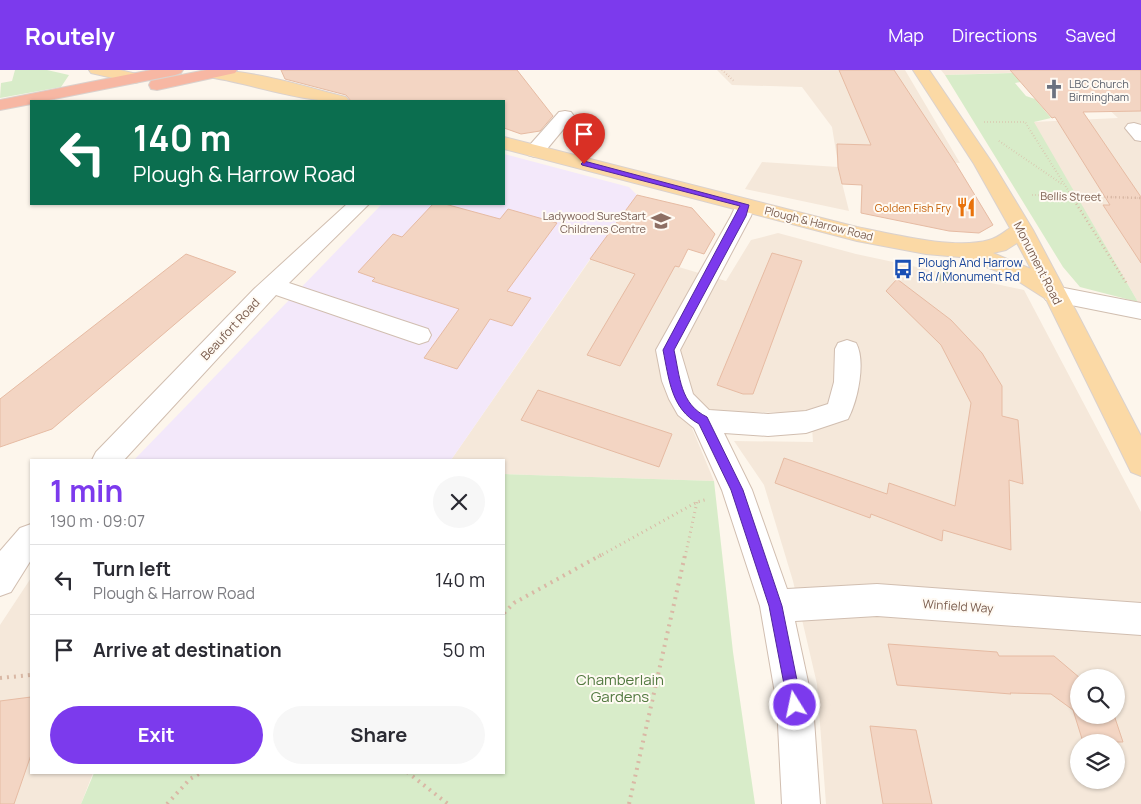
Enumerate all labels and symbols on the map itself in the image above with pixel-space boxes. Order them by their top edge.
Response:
place label: LBC Church Birmingham [1069,76,1129,104]
church icon: LBC Church Birmingham [1043,78,1065,100]
pin [563,113,605,164]
street label: Bellis Street [1040,188,1102,204]
restaurant icon: Golden Fish Fry [955,196,977,218]
place label: Golden Fish Fry [875,200,951,215]
street label: Plough & Harrow Road [763,202,875,244]
place label: Ladywood SureStart Childrens Centre [543,208,647,236]
school or university icon: Ladywood SureStart Childrens Centre [650,210,672,232]
street label: Monument Road [1010,219,1066,307]
place label: Plough And Harrow Rd / Monument Rd [918,254,1023,285]
bus stop icon: Plough And Harrow Rd / Monument Rd [892,258,914,280]
street label: Beaufort Road [197,294,263,364]
street label: Winfield Way [922,595,995,617]
park label: Chamberlain Gardens [576,669,664,707]
position arrow [768,678,820,730]

